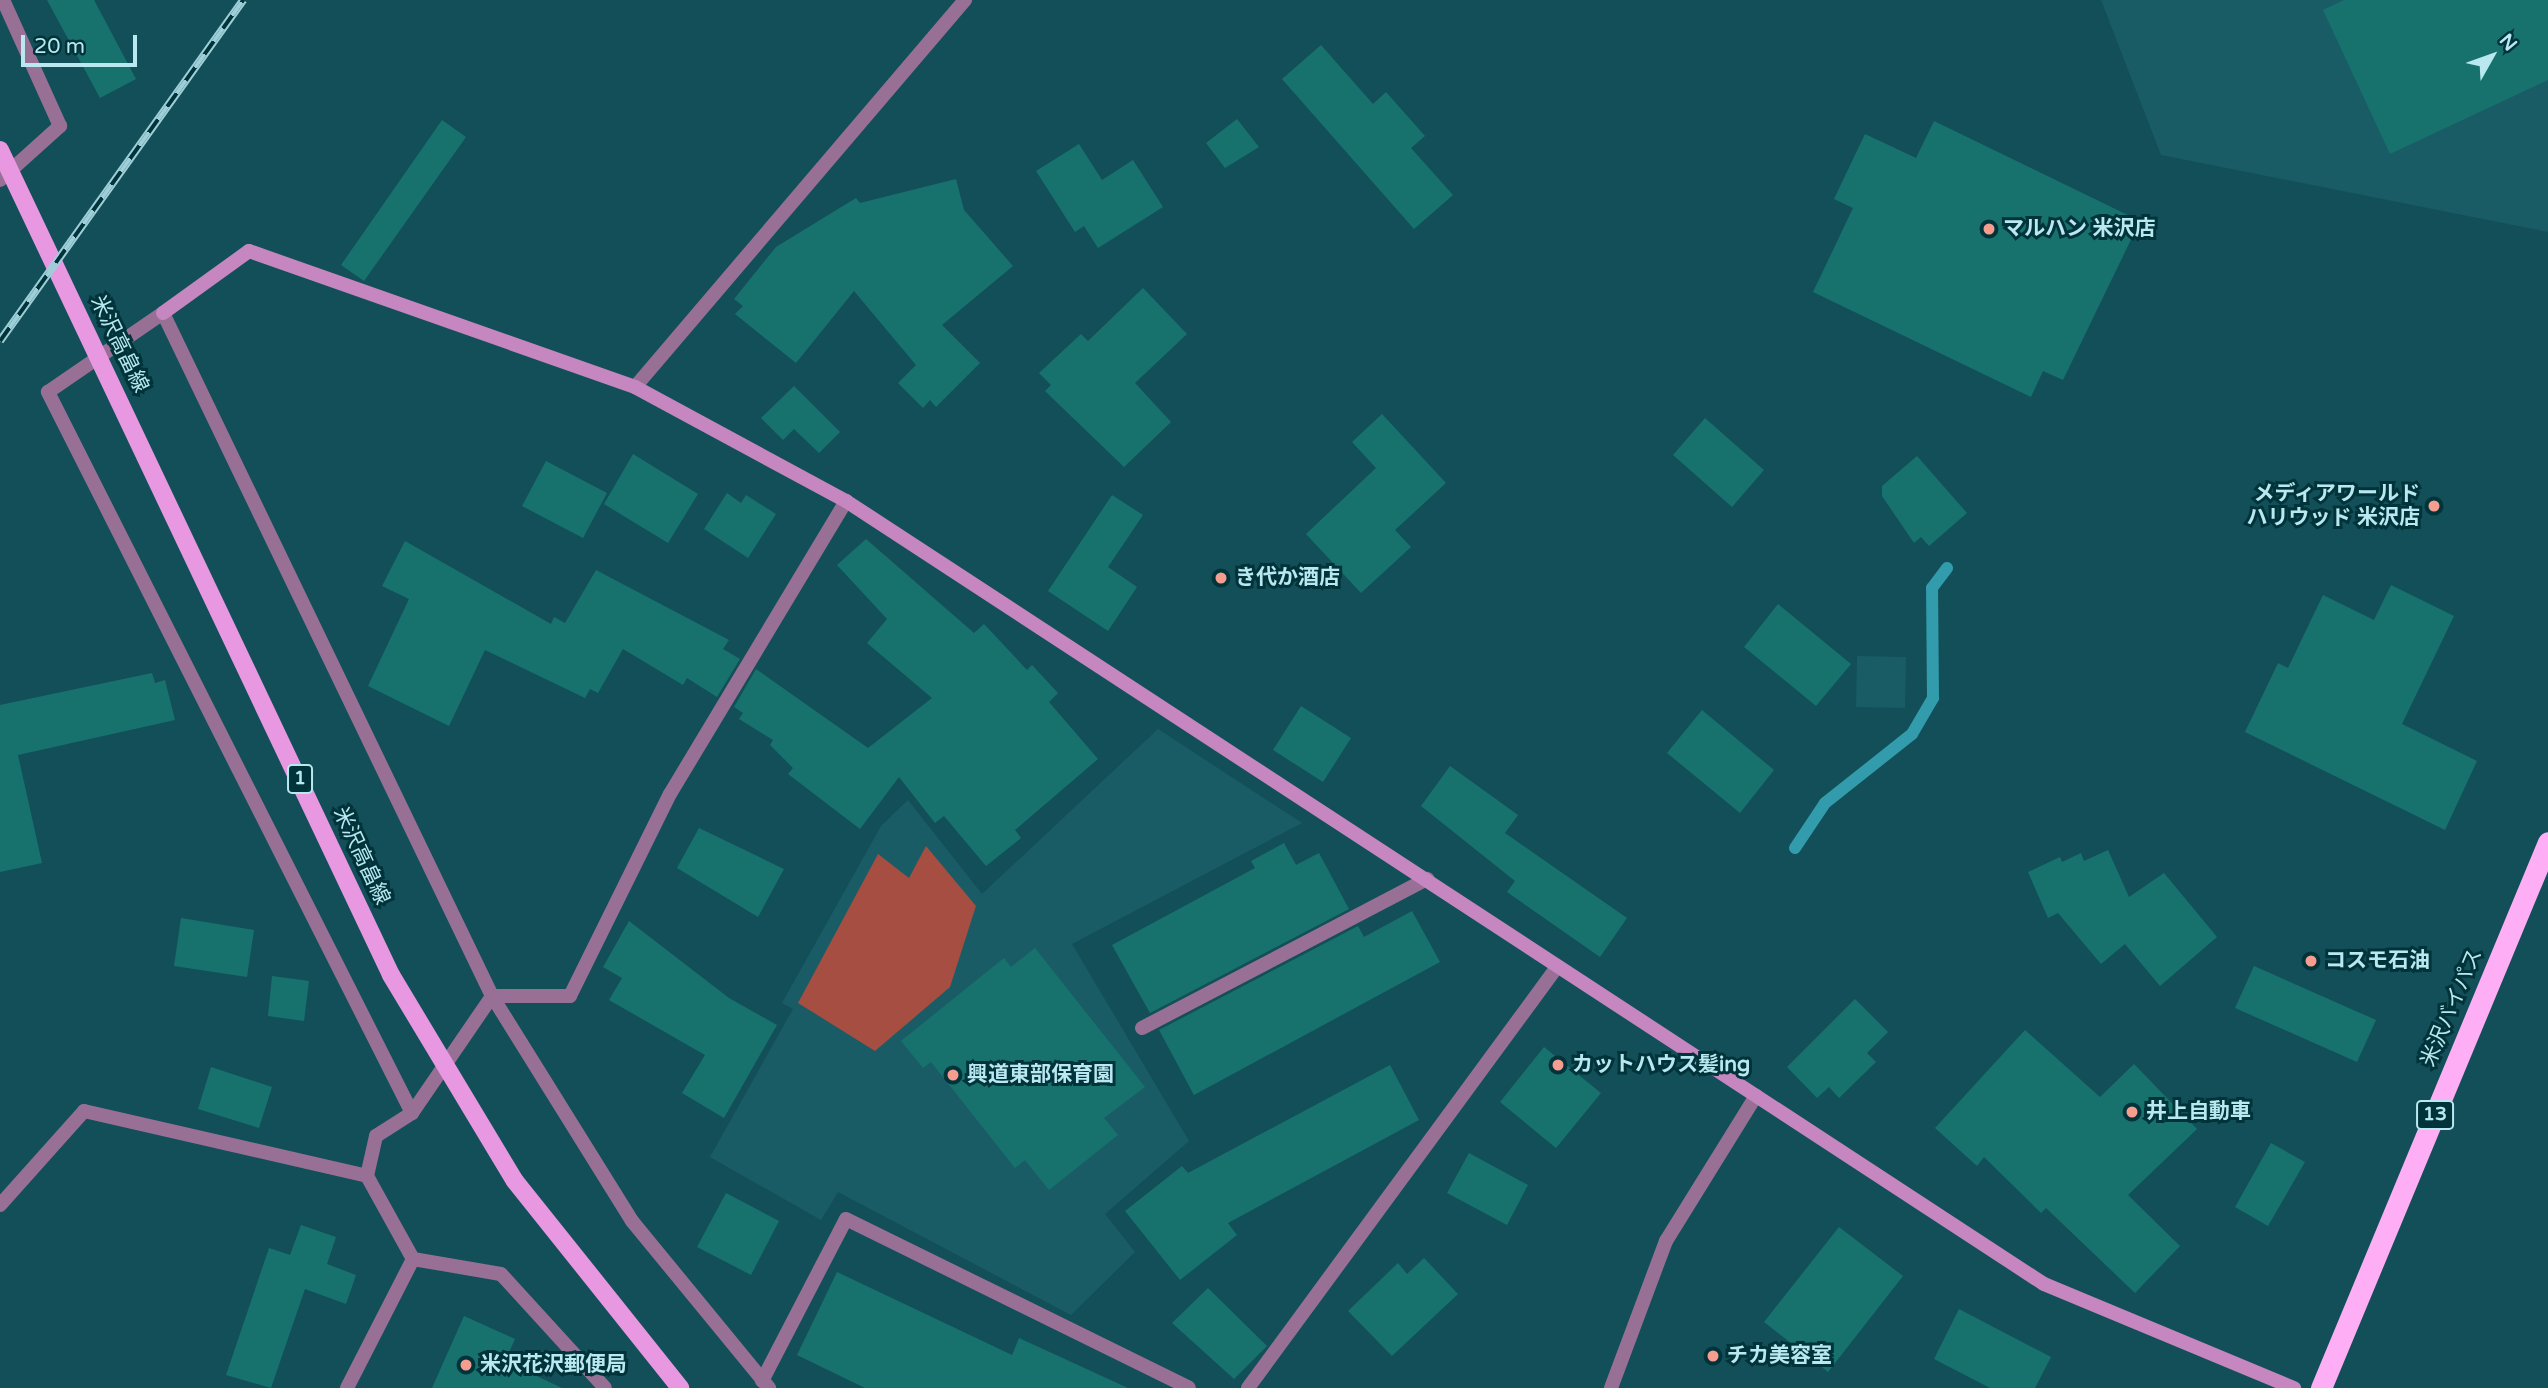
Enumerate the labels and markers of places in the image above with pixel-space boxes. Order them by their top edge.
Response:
place label: マルハン 米沢店 [2003,216,2155,242]
marker: マルハン 米沢店 [1981,221,1997,237]
place label: メディアワールド ハリウッド 米沢店 [2247,481,2420,531]
marker: メディアワールド ハリウッド 米沢店 [2426,498,2442,514]
place label: き代か酒店 [1235,565,1340,591]
marker: き代か酒店 [1213,570,1229,586]
place label: コスモ石油 [2325,948,2430,974]
marker: コスモ石油 [2303,953,2319,969]
place label: カットハウス髪ing [1572,1052,1750,1078]
marker: カットハウス髪ing [1550,1057,1566,1073]
place label: 興道東部保育園 [967,1062,1114,1088]
marker: 興道東部保育園 [945,1067,961,1083]
place label: 井上自動車 [2146,1099,2251,1125]
marker: 井上自動車 [2124,1104,2140,1120]
place label: チカ美容室 [1727,1343,1832,1369]
marker: チカ美容室 [1705,1348,1721,1364]
place label: 米沢花沢郵便局 [480,1352,627,1378]
marker: 米沢花沢郵便局 [458,1357,474,1373]

